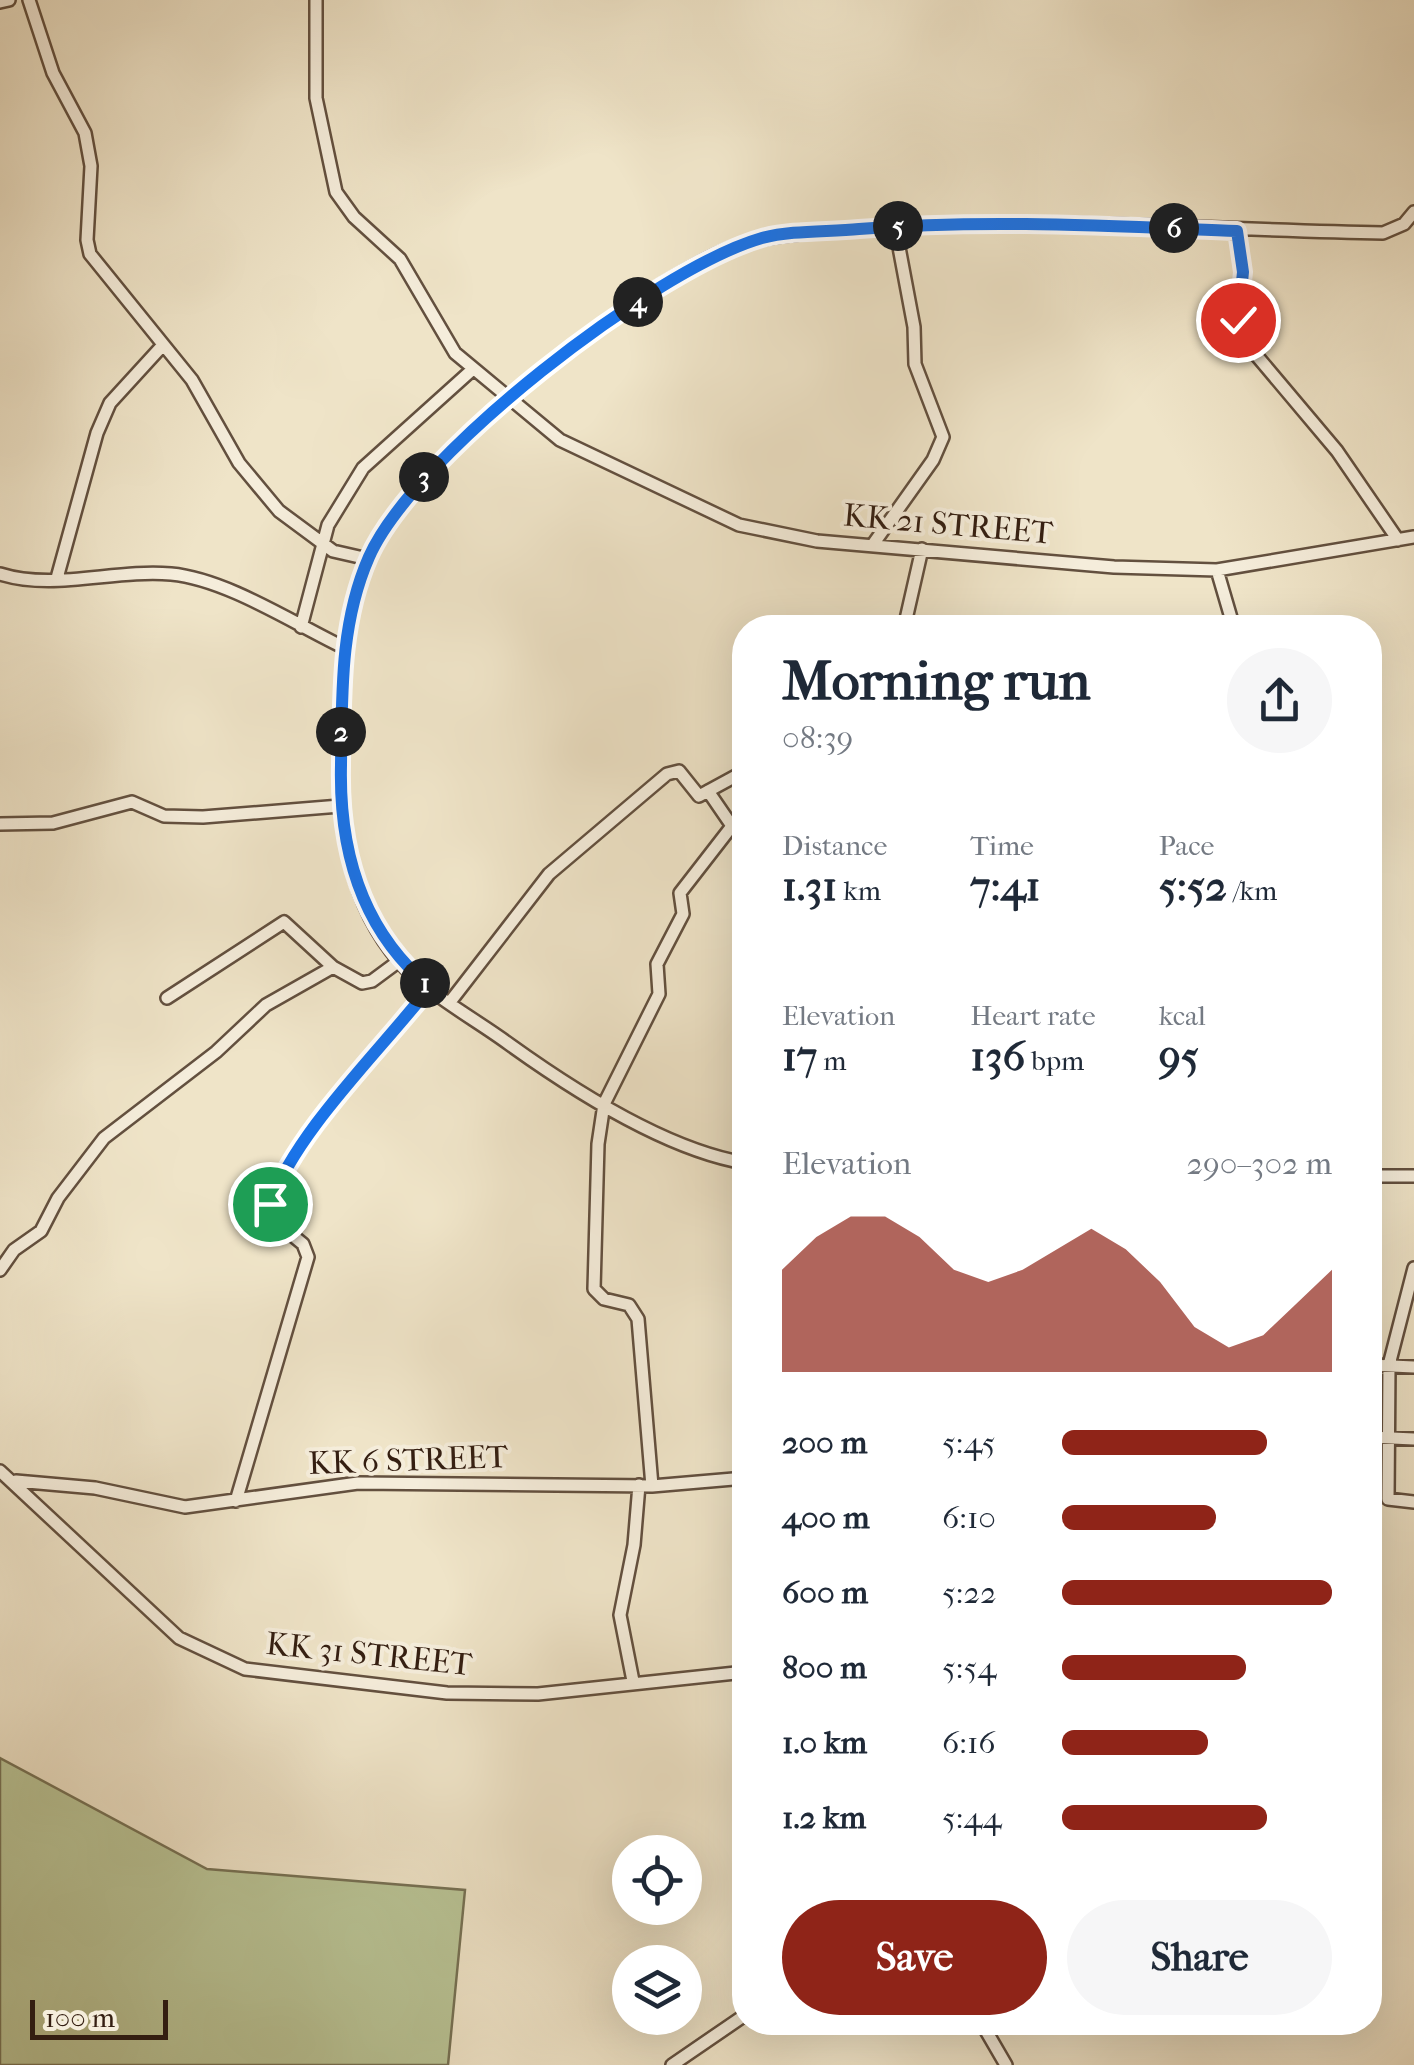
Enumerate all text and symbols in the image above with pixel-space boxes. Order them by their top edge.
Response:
pin: 5 [873,201,923,251]
pin: 6 [1149,203,1199,253]
text: 5 [892,209,904,242]
text: 6 [1166,211,1182,244]
pin: 4 [613,277,663,327]
pin [1196,278,1281,363]
text: 4 [630,285,646,318]
icon: check [1211,293,1266,348]
pin: 3 [399,452,449,502]
text: 3 [418,460,430,493]
street label: KK 21 STREET [842,496,1055,552]
button: share [1227,648,1332,753]
text: Morning run [782,649,1090,713]
pin: 2 [316,707,366,757]
text: 2 [334,715,348,748]
text: 08:39 [782,719,853,756]
text: Distance [782,829,887,862]
text: Time [970,829,1034,862]
text: Pace [1159,829,1214,862]
text: 1.31 [782,862,837,911]
text: 7:41 [970,862,1041,911]
text: 5:52 [1159,862,1227,911]
text: km [837,874,881,907]
text: /km [1227,874,1277,907]
pin: 1 [400,958,450,1008]
text: 1 [420,966,430,999]
text: Elevation [782,999,895,1032]
text: Heart rate [970,999,1096,1032]
text: kcal [1159,999,1206,1032]
text: 17 [782,1032,817,1081]
text: 136 [970,1032,1025,1081]
text: 95 [1159,1032,1199,1081]
text: m [817,1044,847,1077]
text: bpm [1025,1044,1084,1077]
text: Elevation [782,1145,911,1182]
text: 290–302 m [1186,1145,1332,1182]
pin [228,1162,313,1247]
icon: arrive [243,1177,298,1232]
text: 200 m [782,1424,867,1461]
text: 5:45 [942,1424,995,1461]
street label: KK 6 STREET [308,1438,509,1482]
text: 400 m [782,1499,870,1536]
text: 6:10 [942,1499,996,1536]
text: 600 m [782,1574,868,1611]
text: 5:22 [942,1574,996,1611]
street label: KK 31 STREET [264,1625,474,1683]
text: 800 m [782,1649,867,1686]
text: 5:54 [942,1649,996,1686]
text: 1.0 km [782,1724,867,1761]
text: 6:16 [942,1724,996,1761]
text: 1.2 km [782,1799,866,1836]
text: 5:44 [942,1799,1002,1836]
map controls [612,1835,702,2035]
button: locate [612,1835,702,1925]
button: Save [782,1900,1047,2015]
button: Share [1067,1900,1332,2015]
button: layers [612,1945,702,2035]
scale bar [30,1995,168,2040]
text: 100 m [45,2001,115,2034]

